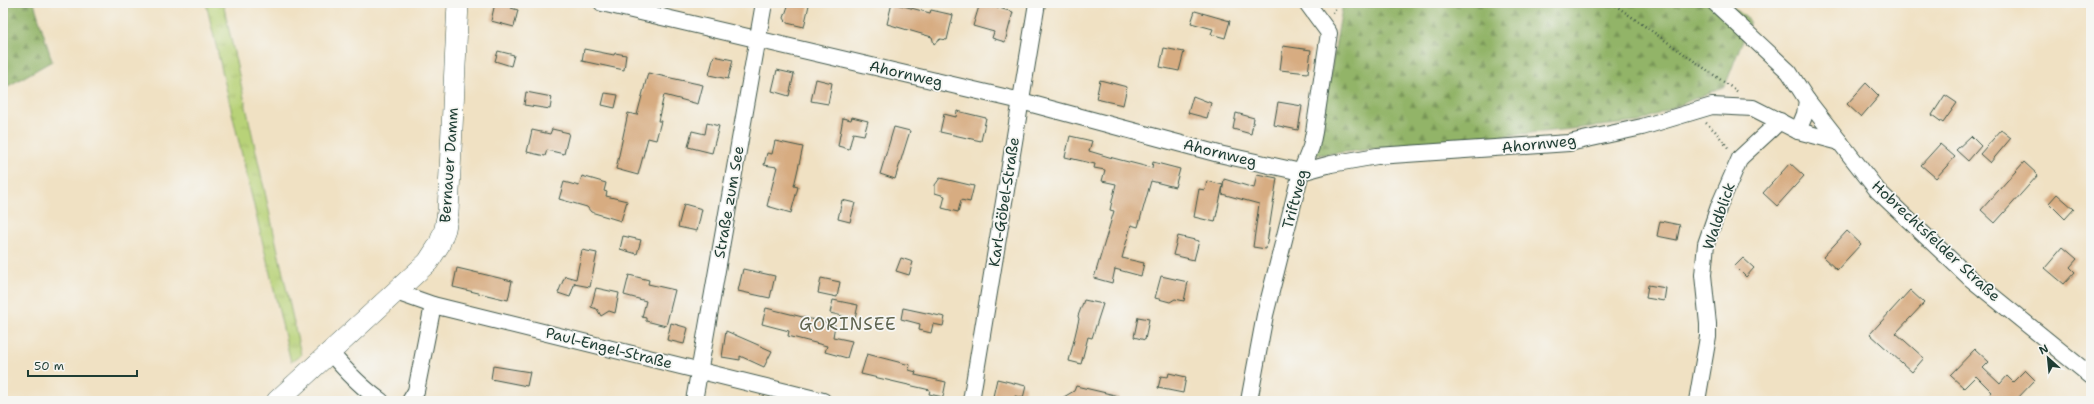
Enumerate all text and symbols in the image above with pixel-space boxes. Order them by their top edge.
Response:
street label: Ahornweg [867,56,945,92]
street label: Bernauer Damm [435,107,463,223]
street label: Ahornweg [1501,130,1577,158]
street label: Ahornweg [1181,134,1259,172]
street label: Karl-Göbel-Straße [984,136,1024,268]
street label: Straße zum See [709,144,749,260]
street label: Triftweg [1277,167,1313,231]
street label: Hobrechtsfelder Straße [1867,176,2005,306]
street label: Waldblick [1698,180,1740,252]
district label: GORINSEE [799,313,897,335]
street label: Paul-Engel-Straße [544,323,674,373]
north arrow [2028,338,2068,378]
text: N [2036,341,2051,358]
scale bar [28,352,137,378]
text: 50 m [34,358,64,374]

